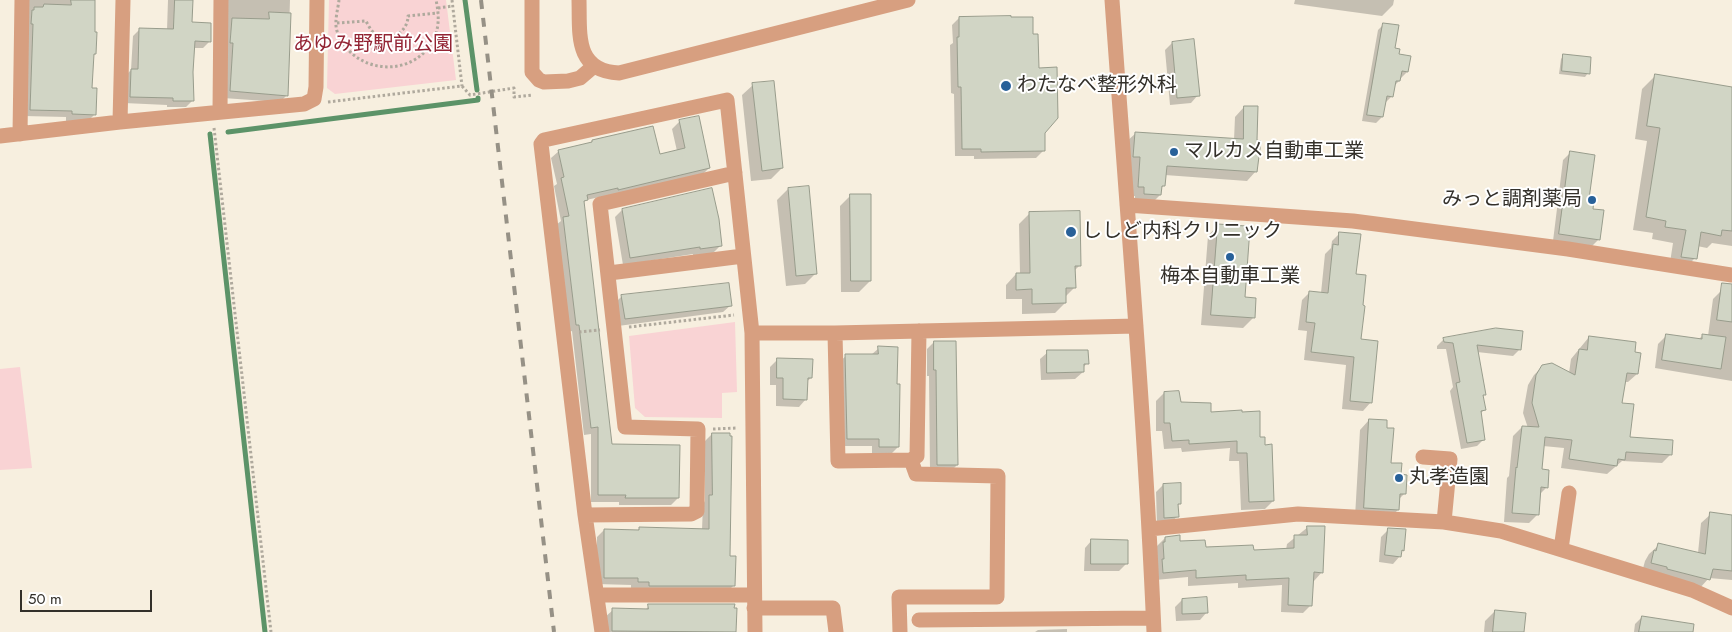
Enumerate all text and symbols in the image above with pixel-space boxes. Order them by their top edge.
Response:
park label: あゆみ野駅前公園 [293,33,453,57]
place label: わたなべ整形外科 [1017,74,1177,98]
marker: わたなべ整形外科 [999,79,1013,93]
place label: マルカメ自動車工業 [1184,140,1364,164]
marker: マルカメ自動車工業 [1168,146,1180,158]
place label: みっと調剤薬局 [1442,188,1582,212]
marker: みっと調剤薬局 [1586,194,1598,206]
place label: ししど内科クリニック [1082,220,1282,244]
marker: ししど内科クリニック [1064,225,1078,239]
marker: 梅本自動車工業 [1224,251,1236,263]
place label: 梅本自動車工業 [1160,265,1300,289]
place label: 丸孝造園 [1409,466,1489,490]
marker: 丸孝造園 [1393,472,1405,484]
scale bar [22,580,155,612]
text: 50 m [28,588,62,610]

